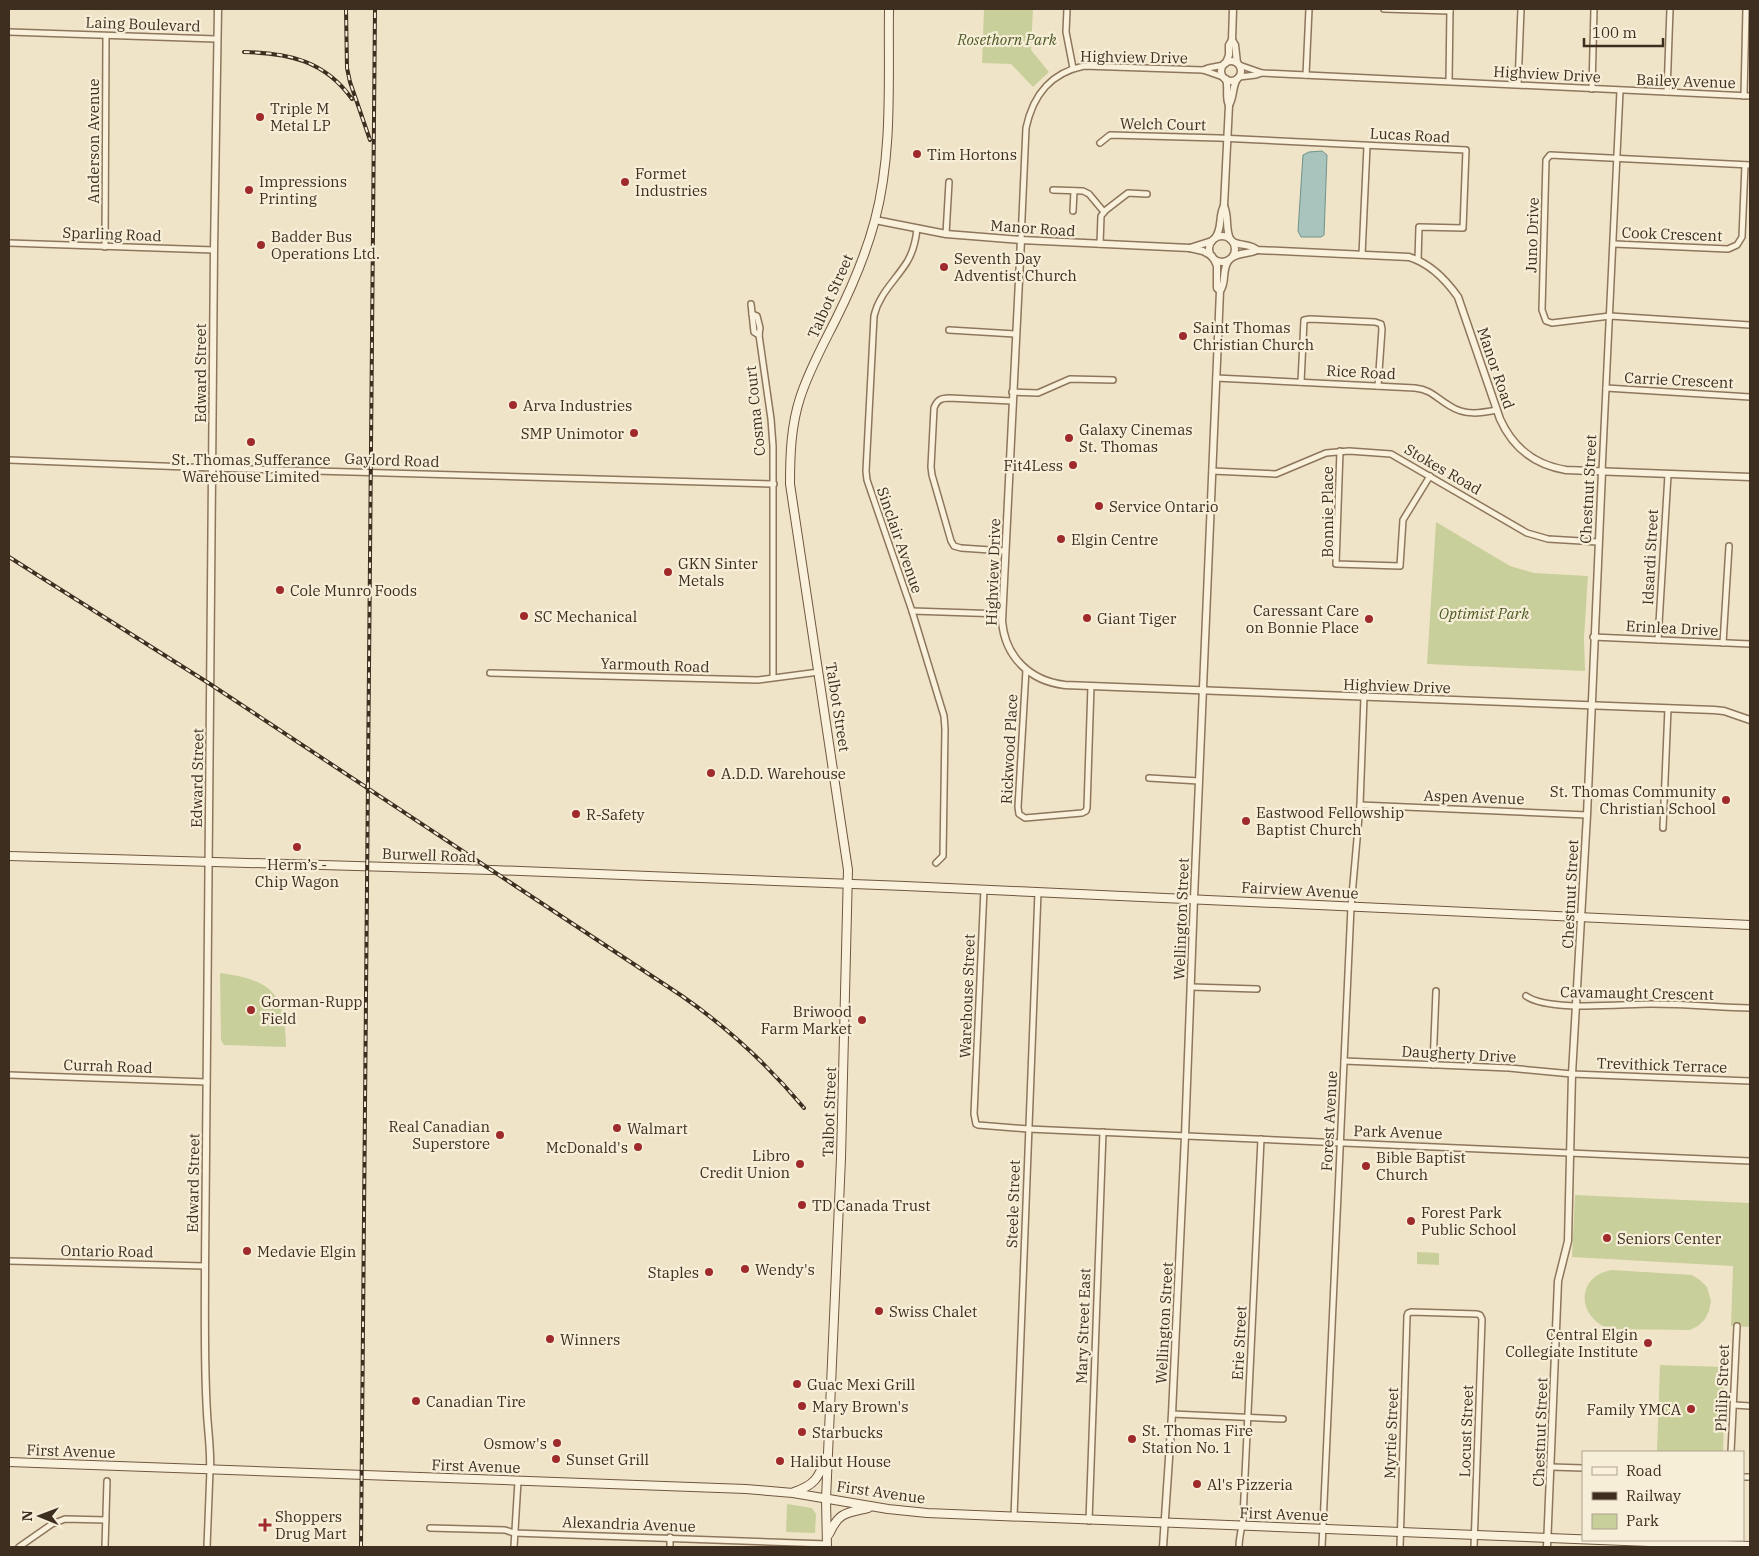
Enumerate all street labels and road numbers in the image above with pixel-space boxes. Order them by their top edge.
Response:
street label: Laing Boulevard [85,12,201,36]
street label: Highview Drive [1080,47,1188,67]
street label: Highview Drive [1493,62,1601,86]
street label: Bailey Avenue [1636,70,1736,92]
street label: Anderson Avenue [84,78,103,204]
street label: Welch Court [1120,114,1206,134]
street label: Lucas Road [1369,123,1451,147]
street label: Juno Drive [1521,197,1543,273]
street label: Manor Road [990,216,1076,240]
street label: Sparling Road [62,223,162,245]
street label: Cook Crescent [1621,223,1723,245]
street label: Talbot Street [803,251,857,341]
street label: Edward Street [191,323,210,423]
street label: Manor Road [1473,325,1519,411]
street label: Rice Road [1326,361,1396,383]
street label: Cosma Court [741,365,769,457]
street label: Carrie Crescent [1624,368,1734,392]
street label: Chestnut Street [1576,434,1600,544]
street label: Stokes Road [1401,439,1485,499]
street label: Gaylord Road [344,449,440,471]
street label: Bonnie Place [1318,466,1337,558]
street label: Sinclair Avenue [873,484,927,596]
street label: Idsardi Street [1638,509,1662,605]
street label: Highview Drive [982,518,1004,626]
street label: Erinlea Drive [1625,616,1719,640]
street label: Yarmouth Road [600,654,710,676]
street label: Talbot Street [822,661,854,753]
street label: Highview Drive [1343,675,1451,697]
street label: Rickwood Place [997,693,1021,805]
street label: Edward Street [187,728,207,828]
street label: Aspen Avenue [1423,786,1525,808]
street label: Chestnut Street [1558,839,1582,949]
street label: Burwell Road [382,844,476,866]
street label: Wellington Street [1169,858,1193,980]
street label: Fairview Avenue [1241,877,1359,903]
street label: Warehouse Street [955,933,979,1059]
street label: Cavamaught Crescent [1560,982,1714,1004]
street label: Daugherty Drive [1401,1042,1517,1066]
street label: Trevithick Terrace [1596,1053,1728,1077]
street label: Currah Road [63,1055,153,1077]
street label: Talbot Street [818,1067,840,1157]
street label: Forest Avenue [1317,1070,1341,1172]
street label: Park Avenue [1353,1121,1443,1143]
street label: Edward Street [183,1133,203,1233]
street label: Steele Street [1002,1160,1024,1248]
street label: Ontario Road [60,1241,154,1261]
street label: Wellington Street [1151,1261,1177,1385]
street label: Mary Street East [1071,1268,1095,1384]
street label: Erie Street [1228,1305,1250,1381]
street label: Philip Street [1711,1344,1733,1432]
street label: Chestnut Street [1529,1377,1551,1487]
street label: Locust Street [1455,1384,1477,1478]
street label: Myrtie Street [1380,1387,1402,1479]
street label: First Avenue [26,1440,116,1462]
street label: First Avenue [431,1455,521,1477]
street label: First Avenue [836,1476,926,1508]
street label: First Avenue [1239,1503,1329,1525]
street label: Alexandria Avenue [562,1512,696,1536]

